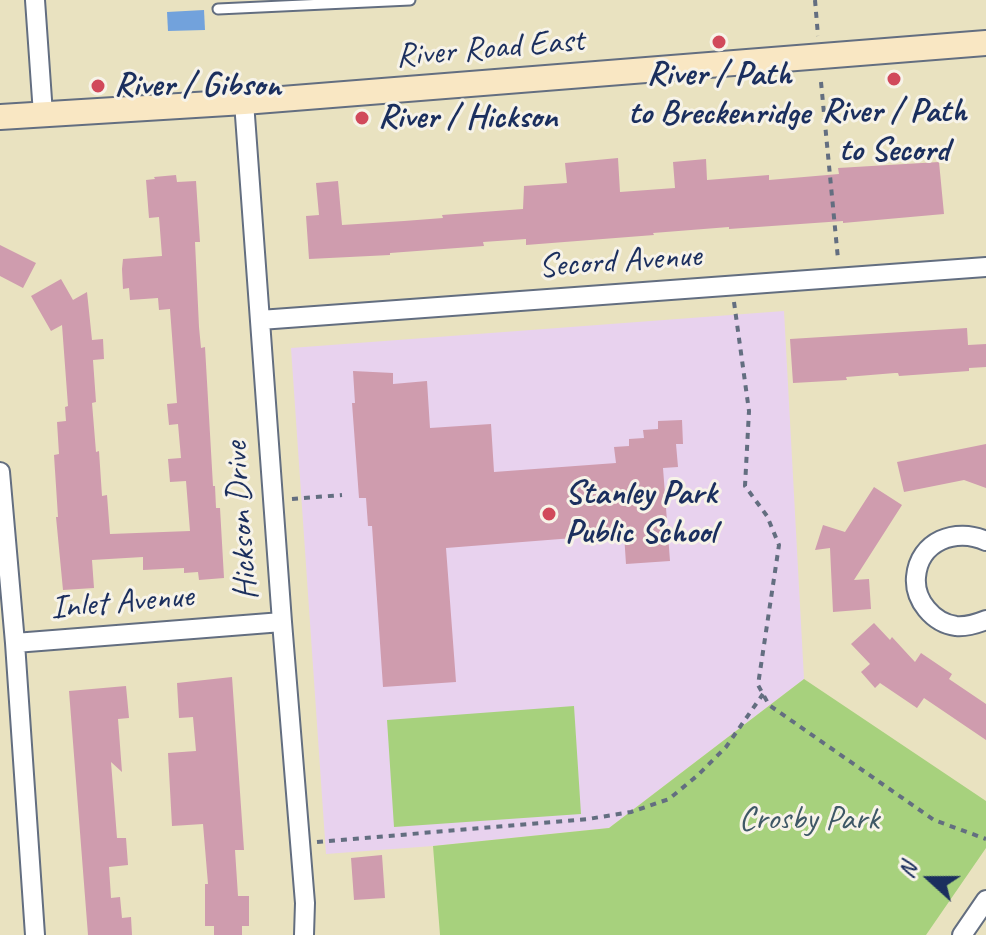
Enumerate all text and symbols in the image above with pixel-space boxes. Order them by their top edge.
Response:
street label: River Road East [394,20,586,78]
marker: River / Path to Breckenridge [710,33,728,51]
place label: River / Path to Breckenridge [628,55,810,134]
place label: River / Gibson [114,66,281,106]
marker: River / Path to Secord [885,70,903,88]
marker: River / Gibson [89,77,107,95]
place label: River / Path to Secord [822,92,966,172]
place label: River / Hickson [378,98,557,138]
marker: River / Hickson [353,109,371,127]
street label: Secord Avenue [537,236,703,288]
street label: Hickson Drive [216,441,268,601]
place label: Stanley Park Public School [565,474,716,554]
marker: Stanley Park Public School [540,505,558,523]
street label: Inlet Avenue [49,576,195,630]
park label: Crosby Park [739,800,879,840]
north arrow [890,839,970,919]
text: N [892,859,923,882]

